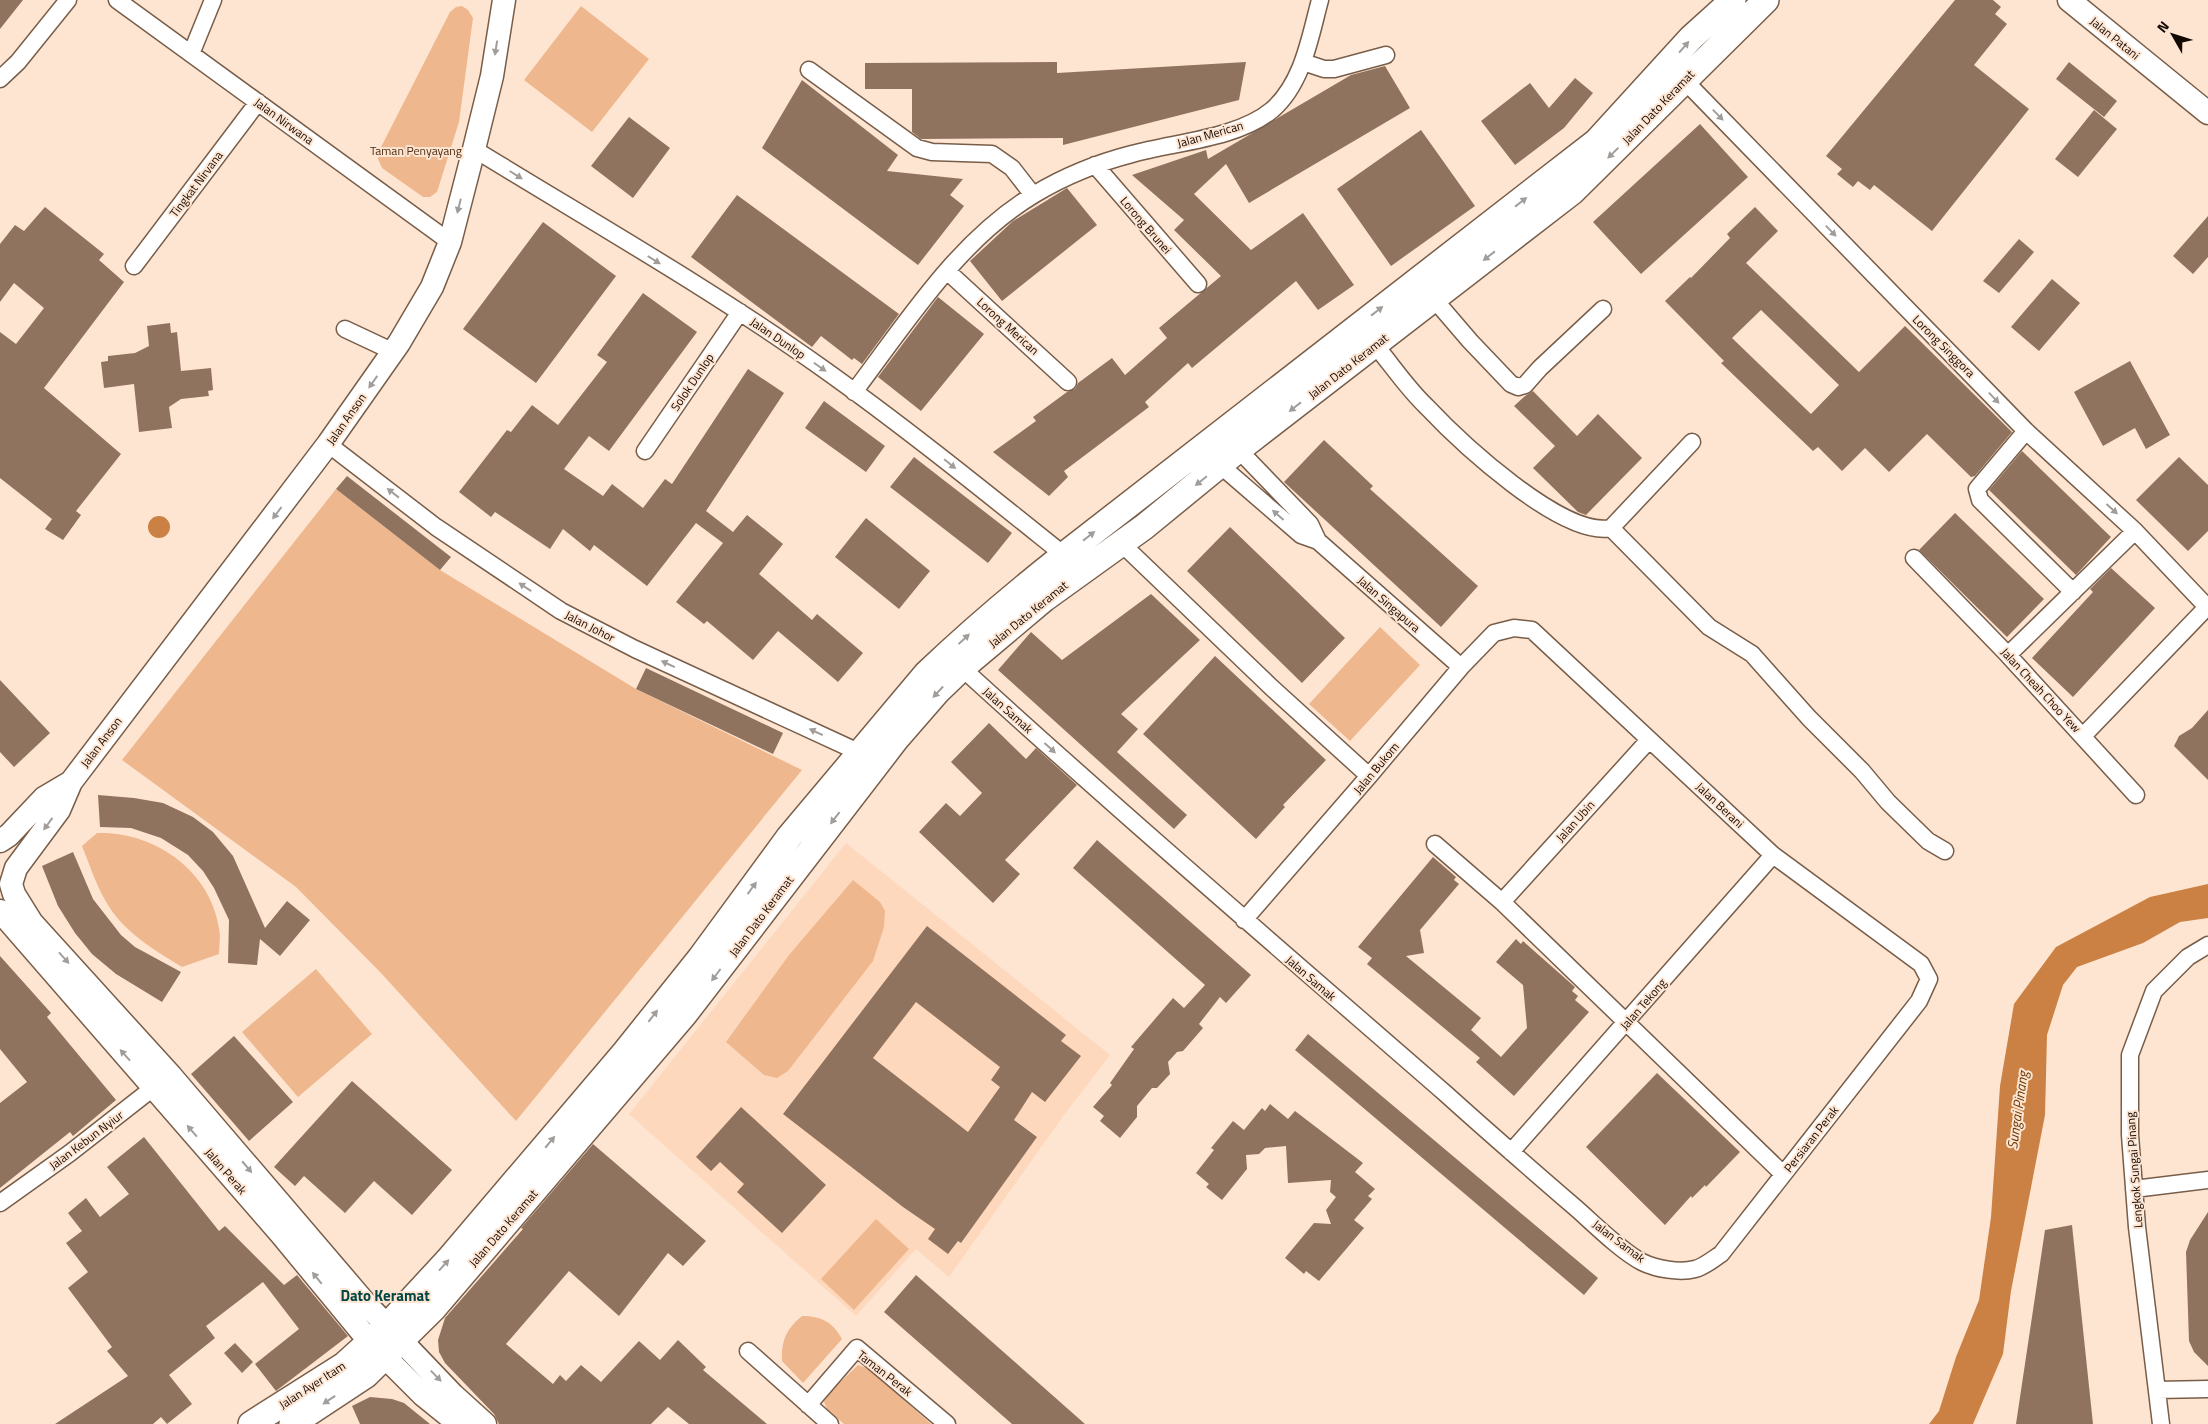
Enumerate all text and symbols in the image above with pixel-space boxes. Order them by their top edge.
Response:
north arrow [2148,10,2198,60]
street label: Jalan Patani [2086,12,2144,64]
text: N [2151,16,2174,37]
one-way arrow [492,40,500,56]
one-way arrow [1678,41,1689,54]
street label: Jalan Dato Keramat [1617,65,1699,149]
street label: Jalan Nirwana [250,93,318,149]
one-way arrow [1712,109,1724,121]
street label: Jalan Merican [1175,116,1245,152]
park label: Taman Penyayang [370,141,462,160]
one-way arrow [1608,146,1620,158]
street label: Tingkat Nirvana [165,147,227,221]
one-way arrow [509,170,522,179]
street label: Lorong Brunei [1116,192,1176,258]
one-way arrow [1514,197,1527,208]
one-way arrow [455,199,463,214]
one-way arrow [1825,225,1837,237]
one-way arrow [1483,251,1496,262]
one-way arrow [648,255,661,264]
street label: Lorong Merican [973,293,1043,359]
one-way arrow [1371,306,1384,317]
street label: Lorong Singgora [1908,310,1980,382]
street label: Jalan Dunlop [746,312,810,364]
street label: Jalan Dato Keramat [1304,328,1393,403]
street label: Solok Dunlop [666,349,718,415]
one-way arrow [813,362,827,372]
one-way arrow [368,375,378,389]
street label: Jalan Anson [321,389,371,449]
one-way arrow [1988,391,2000,403]
one-way arrow [1289,401,1302,412]
one-way arrow [943,458,956,469]
one-way arrow [1194,475,1207,486]
one-way arrow [387,488,400,499]
one-way arrow [2105,504,2118,515]
one-way arrow [271,506,282,519]
one-way arrow [1272,510,1284,521]
one-way arrow [1082,530,1095,541]
street label: Jalan Singapura [1353,571,1425,637]
street label: Jalan Dato Keramat [984,575,1072,652]
one-way arrow [519,582,532,592]
street label: Jalan Johor [562,605,618,647]
one-way arrow [957,633,969,645]
street label: Jalan Cheah Choo Yew [1996,643,2086,737]
one-way arrow [661,660,675,668]
street label: Jalan Samak [979,682,1037,738]
one-way arrow [932,686,944,698]
street label: Jalan Anson [76,713,126,771]
one-way arrow [809,728,823,736]
street label: Jalan Bukom [1348,738,1404,798]
one-way arrow [1044,742,1056,754]
street label: Jalan Berani [1692,778,1748,832]
street label: Jalan Ubin [1551,796,1599,846]
one-way arrow [830,811,841,824]
one-way arrow [43,817,53,831]
street label: Jalan Dato Keramat [724,871,798,961]
one-way arrow [747,881,757,895]
one-way arrow [58,951,70,963]
street label: Jalan Samak [1281,951,1341,1006]
one-way arrow [711,968,721,982]
street label: Jalan Tekong [1615,974,1671,1034]
one-way arrow [648,1010,659,1023]
one-way arrow [120,1048,131,1061]
water label: Sungai Pinang [2001,1068,2033,1150]
street label: Persiaran Perak [1779,1102,1843,1176]
street label: Jalan Kebun Nyiur [45,1106,127,1174]
street label: Lengkok Sungai Pinang [2120,1111,2148,1229]
one-way arrow [186,1125,197,1138]
one-way arrow [544,1135,555,1148]
street label: Jalan Perak [200,1143,252,1199]
one-way arrow [242,1160,253,1173]
street label: Jalan Dato Keramat [464,1184,543,1271]
street label: Jalan Samak [1589,1215,1650,1267]
one-way arrow [438,1258,449,1271]
one-way arrow [312,1272,323,1284]
district label: Dato Keramat [340,1284,430,1307]
street label: Taman Perak [853,1345,917,1401]
street label: Jalan Ayer Itam [275,1356,349,1414]
one-way arrow [430,1370,442,1382]
one-way arrow [323,1395,336,1405]

